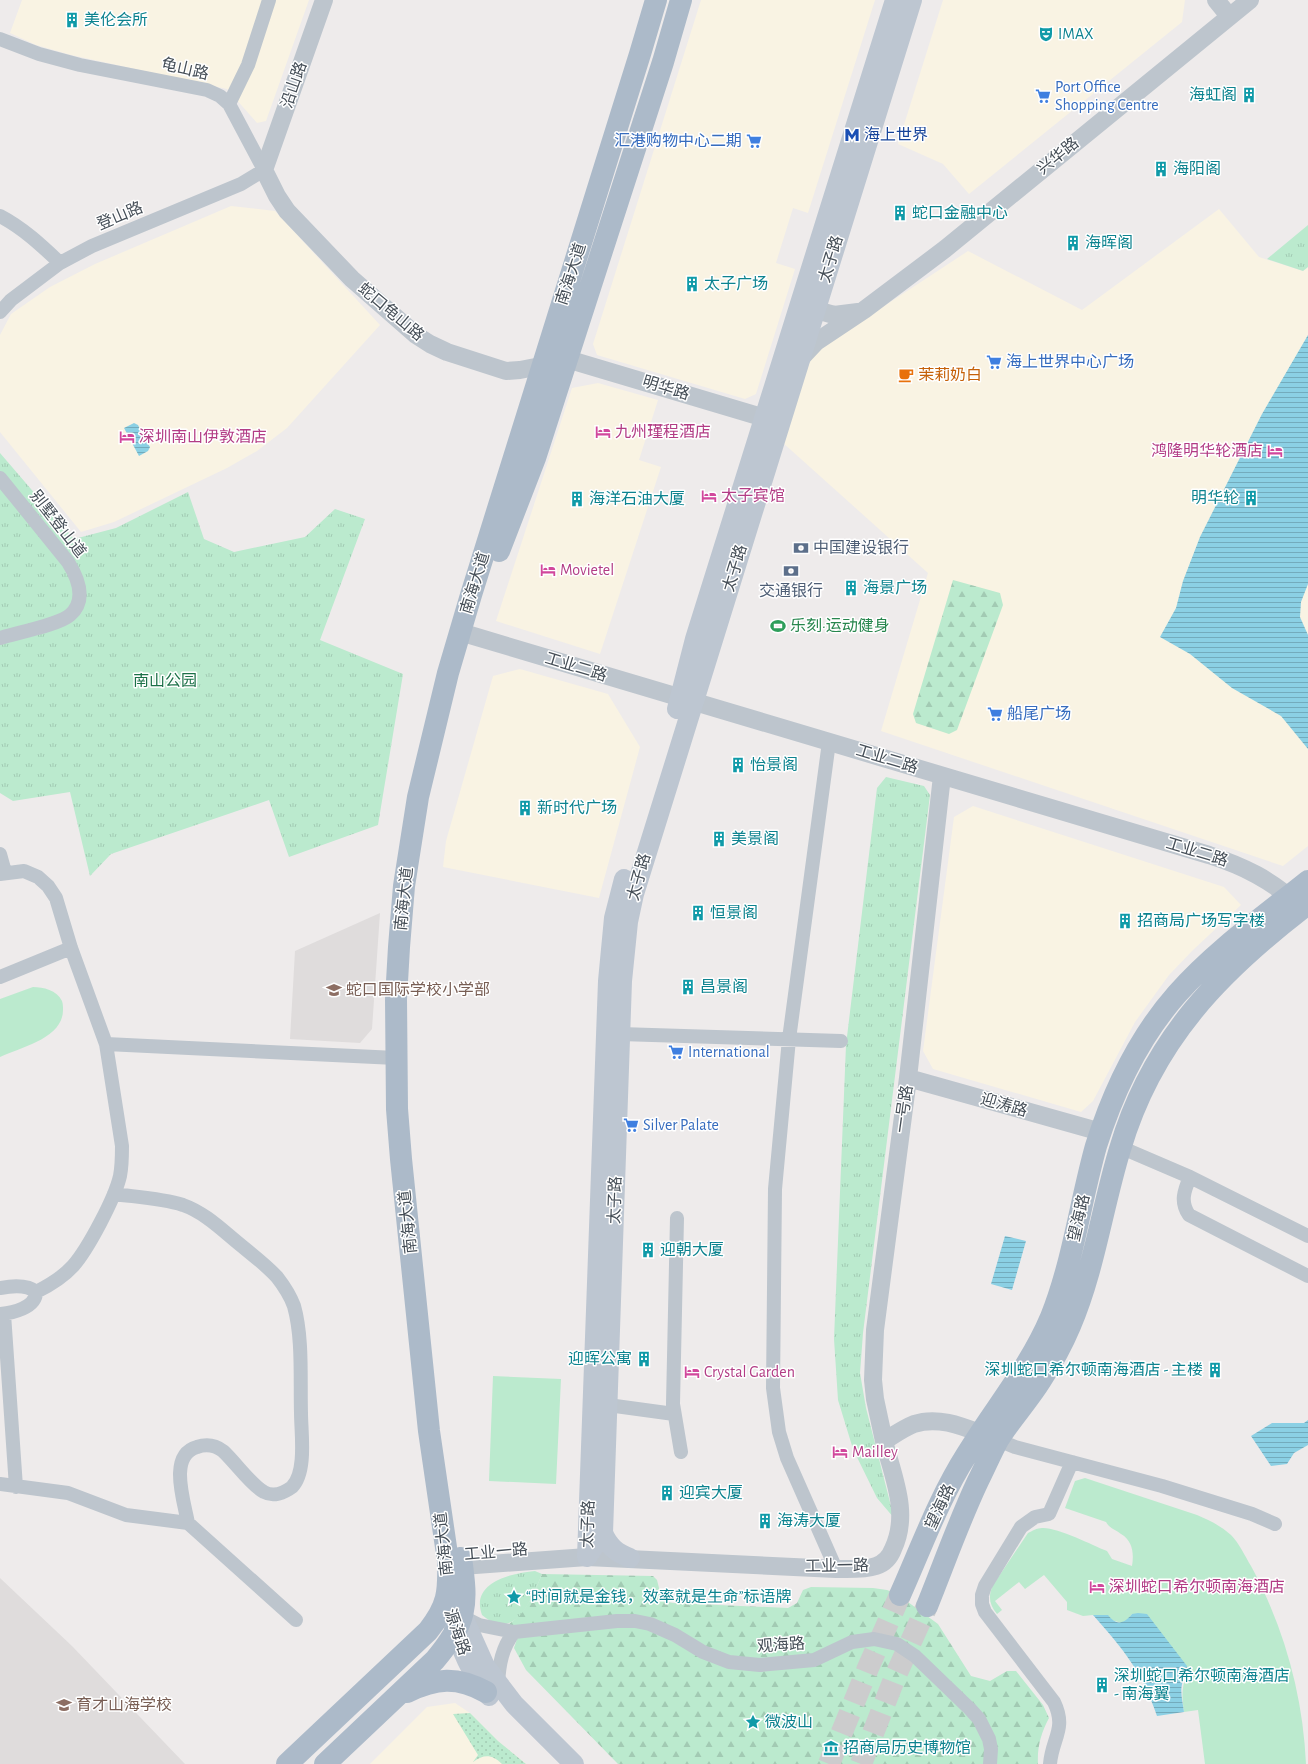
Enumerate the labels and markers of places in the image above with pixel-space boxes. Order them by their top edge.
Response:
building icon: 美伦会所 [63,11,81,29]
place label: 美伦会所 [84,11,148,28]
theatre icon: IMAX [1037,25,1055,43]
place label: IMAX [1058,26,1094,42]
place label: Port Office Shopping Centre [1055,79,1159,113]
place label: 海虹阁 [1189,86,1237,103]
building icon: 海虹阁 [1240,86,1258,104]
supermarket icon: Port Office Shopping Centre [1034,87,1052,105]
metro station icon: 海上世界 [843,126,861,144]
place label: 海上世界 [864,126,928,143]
place label: 汇港购物中心二期 [614,132,742,149]
supermarket icon: 汇港购物中心二期 [745,132,763,150]
building icon: 海阳阁 [1152,160,1170,178]
place label: 海阳阁 [1173,160,1221,177]
building icon: 蛇口金融中心 [891,204,909,222]
place label: 蛇口金融中心 [912,204,1008,221]
building icon: 海晖阁 [1064,234,1082,252]
place label: 海晖阁 [1085,234,1133,251]
building icon: 太子广场 [683,275,701,293]
place label: 太子广场 [704,275,768,292]
supermarket icon: 海上世界中心广场 [985,353,1003,371]
place label: 海上世界中心广场 [1006,353,1134,370]
cafe icon: 茉莉奶白 [897,366,915,384]
place label: 茉莉奶白 [918,366,982,383]
hotel icon: 九州瑾程酒店 [594,423,612,441]
place label: 九州瑾程酒店 [615,423,711,440]
hotel icon: 深圳南山伊敦酒店 [118,428,136,446]
place label: 深圳南山伊敦酒店 [139,428,267,445]
place label: 鸿隆明华轮酒店 [1151,442,1263,459]
hotel icon: 鸿隆明华轮酒店 [1266,442,1284,460]
hotel icon: 太子宾馆 [700,487,718,505]
place label: 太子宾馆 [721,487,785,504]
place label: 明华轮 [1191,489,1239,506]
building icon: 明华轮 [1242,489,1260,507]
building icon: 海洋石油大厦 [568,490,586,508]
place label: 海洋石油大厦 [589,490,685,507]
bank icon: 中国建设银行 [792,539,810,557]
place label: 中国建设银行 [813,539,909,556]
hotel icon: Movietel [539,561,557,579]
place label: Movietel [560,562,614,578]
bank icon: 交通银行 [782,562,800,580]
building icon: 海景广场 [842,579,860,597]
place label: 海景广场 [863,579,927,596]
place label: 交通银行 [759,582,823,599]
sports icon: 乐刻·运动健身 [769,617,787,635]
place label: 乐刻·运动健身 [790,617,890,634]
supermarket icon: 船尾广场 [986,705,1004,723]
place label: 船尾广场 [1007,705,1071,722]
building icon: 怡景阁 [729,756,747,774]
place label: 怡景阁 [750,756,798,773]
building icon: 新时代广场 [516,799,534,817]
place label: 新时代广场 [537,799,617,816]
building icon: 美景阁 [710,830,728,848]
place label: 美景阁 [731,830,779,847]
building icon: 恒景阁 [689,904,707,922]
place label: 恒景阁 [710,904,758,921]
building icon: 招商局广场写字楼 [1116,912,1134,930]
place label: 招商局广场写字楼 [1137,912,1265,929]
building icon: 昌景阁 [679,978,697,996]
place label: 昌景阁 [700,978,748,995]
school or university icon: 蛇口国际学校小学部 [325,981,343,999]
place label: 蛇口国际学校小学部 [346,981,490,998]
supermarket icon: International [667,1043,685,1061]
place label: International [688,1044,770,1060]
supermarket icon: Silver Palate [622,1116,640,1134]
place label: Silver Palate [643,1117,719,1133]
building icon: 迎朝大厦 [639,1241,657,1259]
place label: 迎朝大厦 [660,1241,724,1258]
place label: 迎晖公寓 [568,1350,632,1367]
building icon: 迎晖公寓 [635,1350,653,1368]
place label: 深圳蛇口希尔顿南海酒店 - 主楼 [985,1361,1203,1378]
building icon: 深圳蛇口希尔顿南海酒店 - 主楼 [1206,1361,1224,1379]
hotel icon: Crystal Garden [683,1363,701,1381]
place label: Crystal Garden [704,1364,795,1381]
hotel icon: Mailley [831,1443,849,1461]
place label: Mailley [852,1444,898,1461]
building icon: 迎宾大厦 [658,1484,676,1502]
place label: 迎宾大厦 [679,1484,743,1501]
building icon: 海涛大厦 [756,1512,774,1530]
place label: 海涛大厦 [777,1512,841,1529]
hotel icon: 深圳蛇口希尔顿南海酒店 [1088,1578,1106,1596]
place label: 深圳蛇口希尔顿南海酒店 [1109,1578,1285,1595]
place icon: “时间就是金钱，效率就是生命”标语牌 [505,1588,523,1606]
place label: “时间就是金钱，效率就是生命”标语牌 [526,1588,792,1605]
place label: 深圳蛇口希尔顿南海酒店 - 南海翼 [1114,1667,1290,1702]
building icon: 深圳蛇口希尔顿南海酒店 - 南海翼 [1093,1676,1111,1694]
school or university icon: 育才山海学校 [55,1696,73,1714]
place label: 育才山海学校 [76,1696,172,1713]
place icon: 微波山 [744,1713,762,1731]
place label: 微波山 [765,1713,813,1730]
museum icon: 招商局历史博物馆 [822,1739,840,1757]
place label: 招商局历史博物馆 [843,1739,971,1756]

